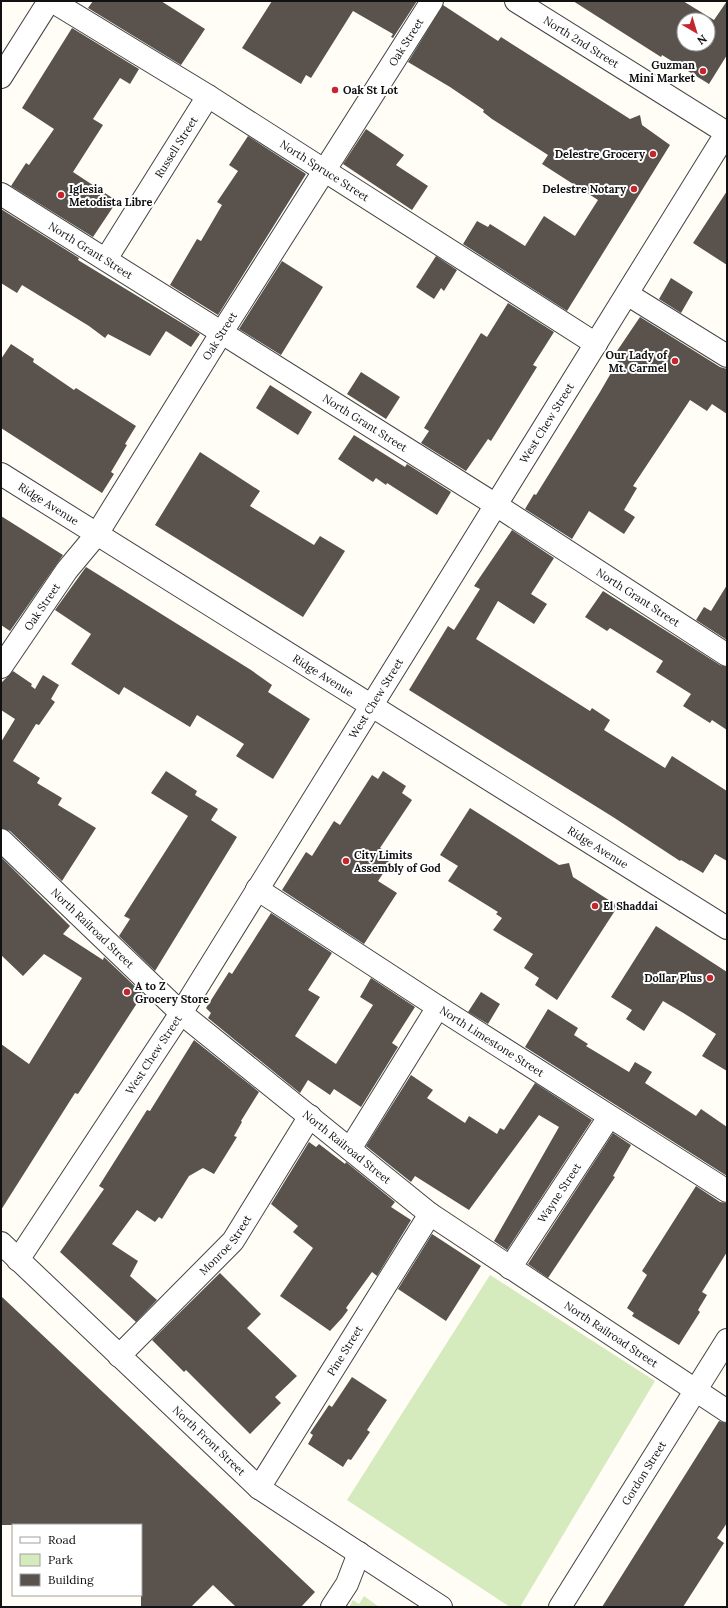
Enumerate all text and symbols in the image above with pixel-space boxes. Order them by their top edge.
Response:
north arrow [676,12,716,52]
street label: North 2nd Street [541,13,622,71]
street label: Oak Street [385,15,427,69]
text: N [694,32,710,48]
place label: Guzman Mini Market [629,58,695,85]
marker: Guzman Mini Market [698,66,708,76]
place label: Oak St Lot [343,83,398,97]
marker: Oak St Lot [330,85,340,95]
street label: Russell Street [152,113,201,180]
street label: North Spruce Street [277,137,372,205]
place label: Delestre Grocery [555,147,646,161]
marker: Delestre Grocery [648,149,658,159]
place label: Iglesia Metodista Libre [69,182,153,209]
place label: Delestre Notary [542,182,627,196]
marker: Delestre Notary [629,184,639,194]
marker: Iglesia Metodista Libre [56,190,66,200]
street label: North Grant Street [46,219,136,283]
street label: Oak Street [199,309,240,363]
place label: Our Lady of Mt. Carmel [605,348,668,375]
marker: Our Lady of Mt. Carmel [670,356,680,366]
street label: West Chew Street [516,380,577,466]
street label: North Grant Street [320,391,411,455]
street label: Ridge Avenue [16,479,81,528]
street label: North Grant Street [594,565,683,630]
street label: Oak Street [21,580,64,633]
street label: Ridge Avenue [290,651,356,700]
street label: West Chew Street [346,655,406,741]
street label: Ridge Avenue [565,823,631,871]
place label: City Limits Assembly of God [354,848,441,875]
marker: City Limits Assembly of God [341,856,351,866]
street label: North Railroad Street [48,885,137,972]
place label: El Shaddai [603,899,658,913]
marker: El Shaddai [590,901,600,911]
place label: Dollar Plus [644,971,702,985]
marker: Dollar Plus [705,973,715,983]
place label: A to Z Grocery Store [135,979,209,1006]
marker: A to Z Grocery Store [122,987,132,997]
street label: North Limestone Street [437,1003,547,1080]
street label: West Chew Street [122,1012,185,1097]
street label: North Railroad Street [300,1107,395,1187]
street label: Wayne Street [535,1160,584,1225]
street label: Monroe Street [196,1212,255,1278]
street label: North Railroad Street [562,1298,661,1371]
street label: Pine Street [324,1322,366,1378]
street label: North Front Street [170,1403,249,1479]
street label: Gordon Street [618,1438,670,1508]
legend [12,1524,142,1596]
text: Road [48,1532,76,1547]
text: Park [48,1552,74,1567]
text: Building [48,1572,94,1587]

